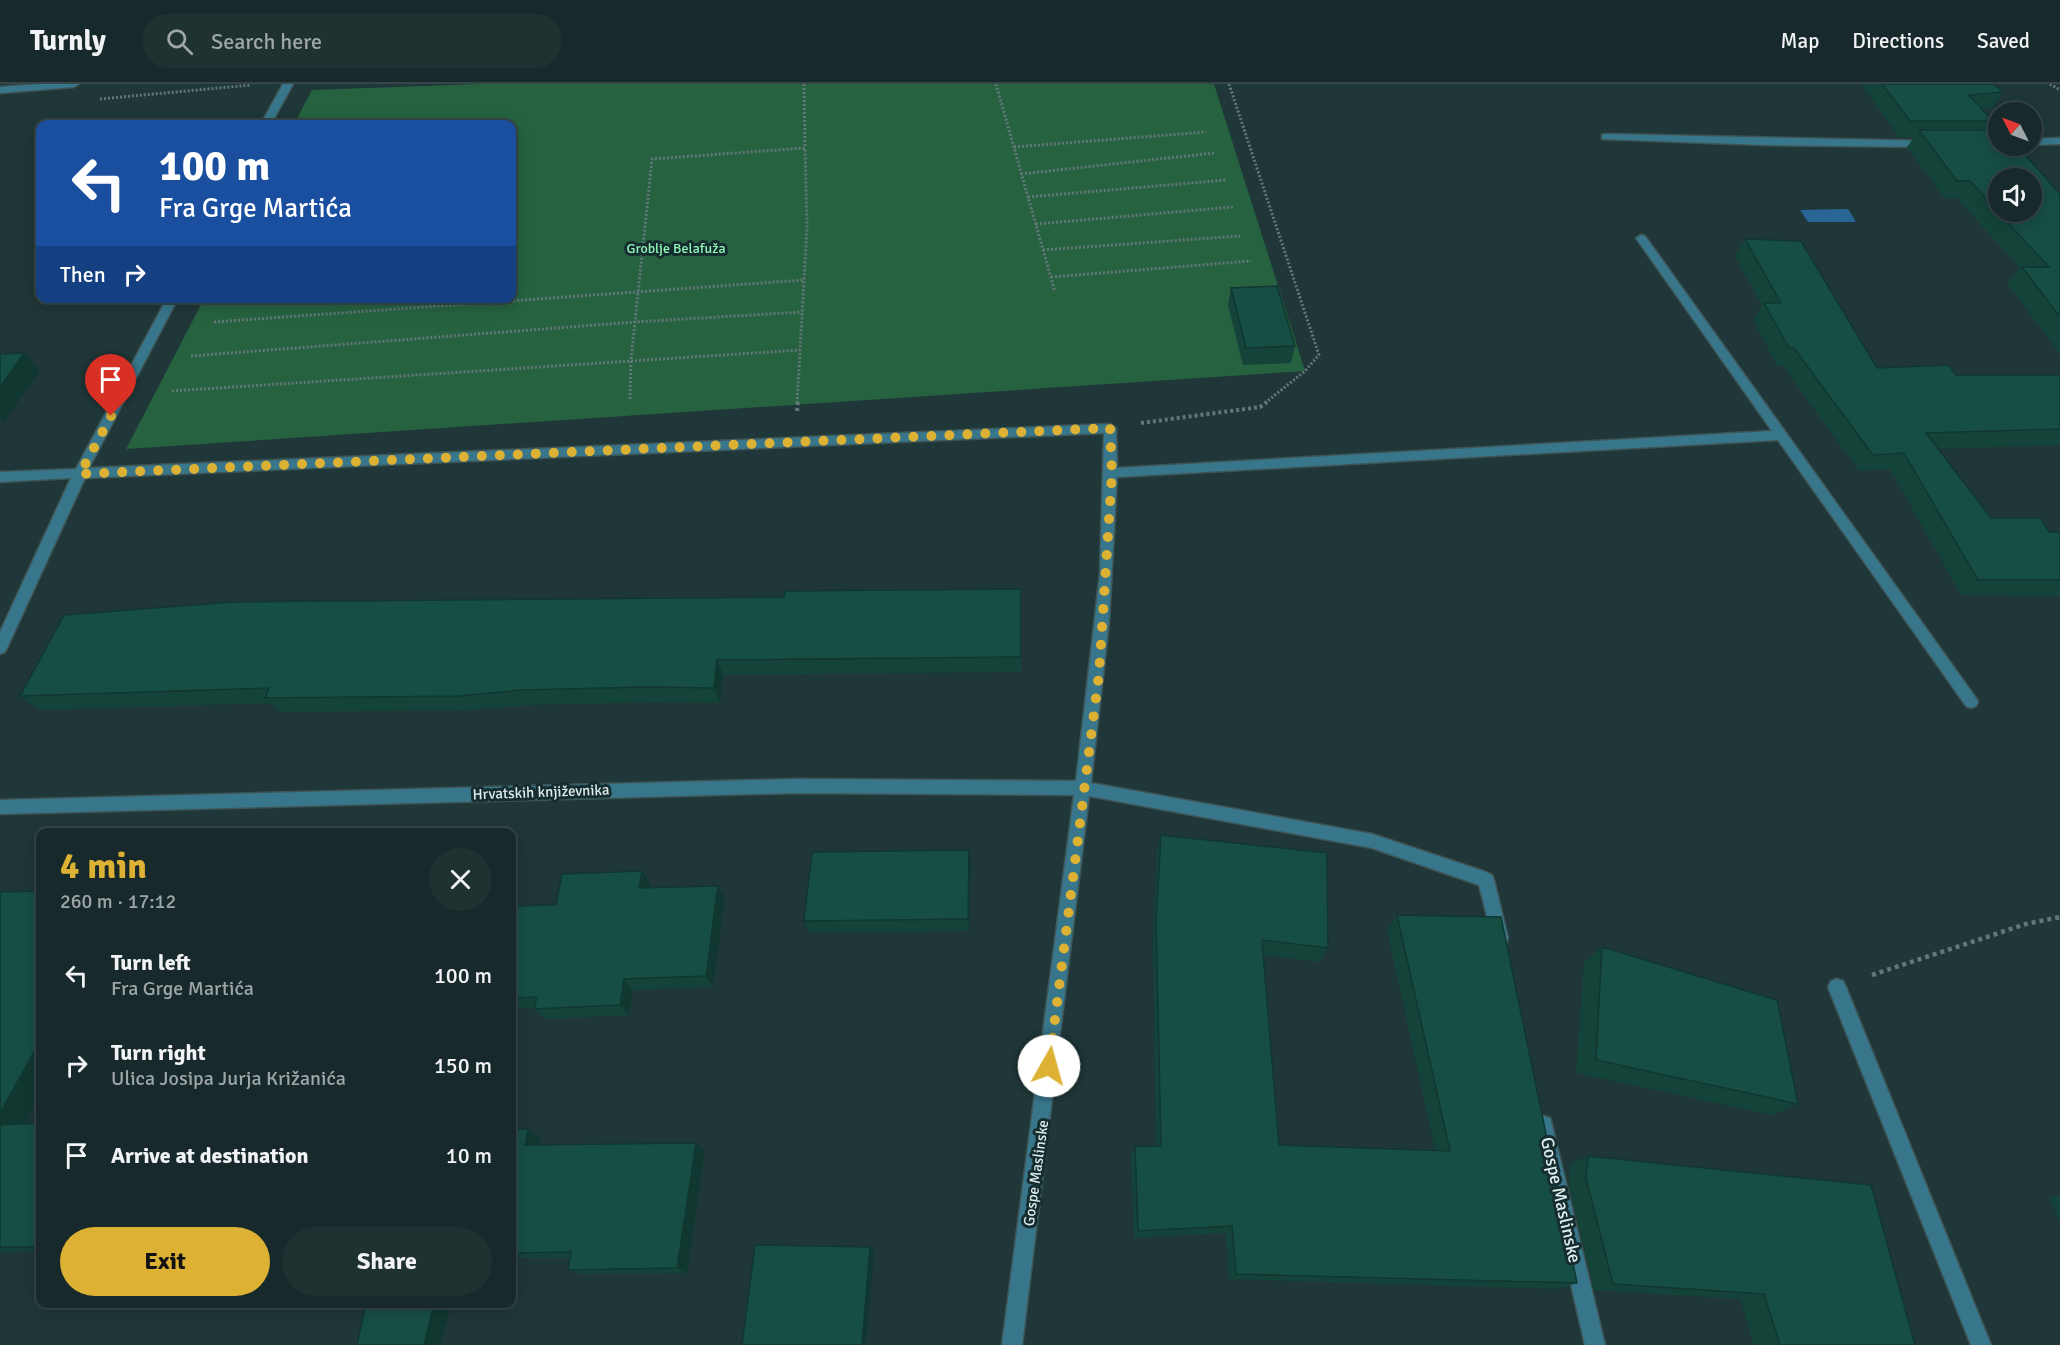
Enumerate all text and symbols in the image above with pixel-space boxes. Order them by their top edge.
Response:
search box [142,14,562,68]
text: Turnly [30,24,106,58]
icon: search [163,25,196,58]
text: Search here [211,28,322,55]
text: Map [1781,28,1819,54]
text: Directions [1852,28,1944,54]
text: Saved [1977,28,2030,54]
north arrow [1988,102,2042,156]
map controls [1988,102,2042,222]
text: 100 m [159,141,270,192]
icon: left [60,144,138,222]
button: sound [1988,168,2042,222]
text: Fra Grge Martića [159,192,352,225]
park label: Groblje Belafuža [627,240,725,257]
icon: right [118,258,151,291]
text: Then [60,261,106,288]
pin [85,354,136,416]
icon: arrive [94,363,127,396]
street label: Hrvatskih književnika [472,781,610,803]
text: 4 min [60,844,147,889]
button: close [429,848,492,911]
text: 260 m · 17:12 [60,889,176,914]
text: Turn left [111,949,191,976]
icon: left [60,959,93,992]
text: 100 m [434,962,492,989]
text: Fra Grge Martića [111,976,254,1001]
position arrow [1017,1034,1081,1098]
text: Turn right [111,1039,206,1066]
icon: right [60,1049,93,1082]
text: 150 m [434,1052,492,1079]
text: Ulica Josipa Jurja Križanića [111,1066,346,1091]
street label: Gospe Maslinske [1020,1119,1052,1227]
street label: Gospe Maslinske [1536,1135,1586,1265]
icon: arrive [60,1139,93,1172]
text: Arrive at destination [111,1142,308,1169]
text: 10 m [446,1142,492,1169]
button: Exit [60,1227,270,1296]
button: Share [282,1227,492,1296]

